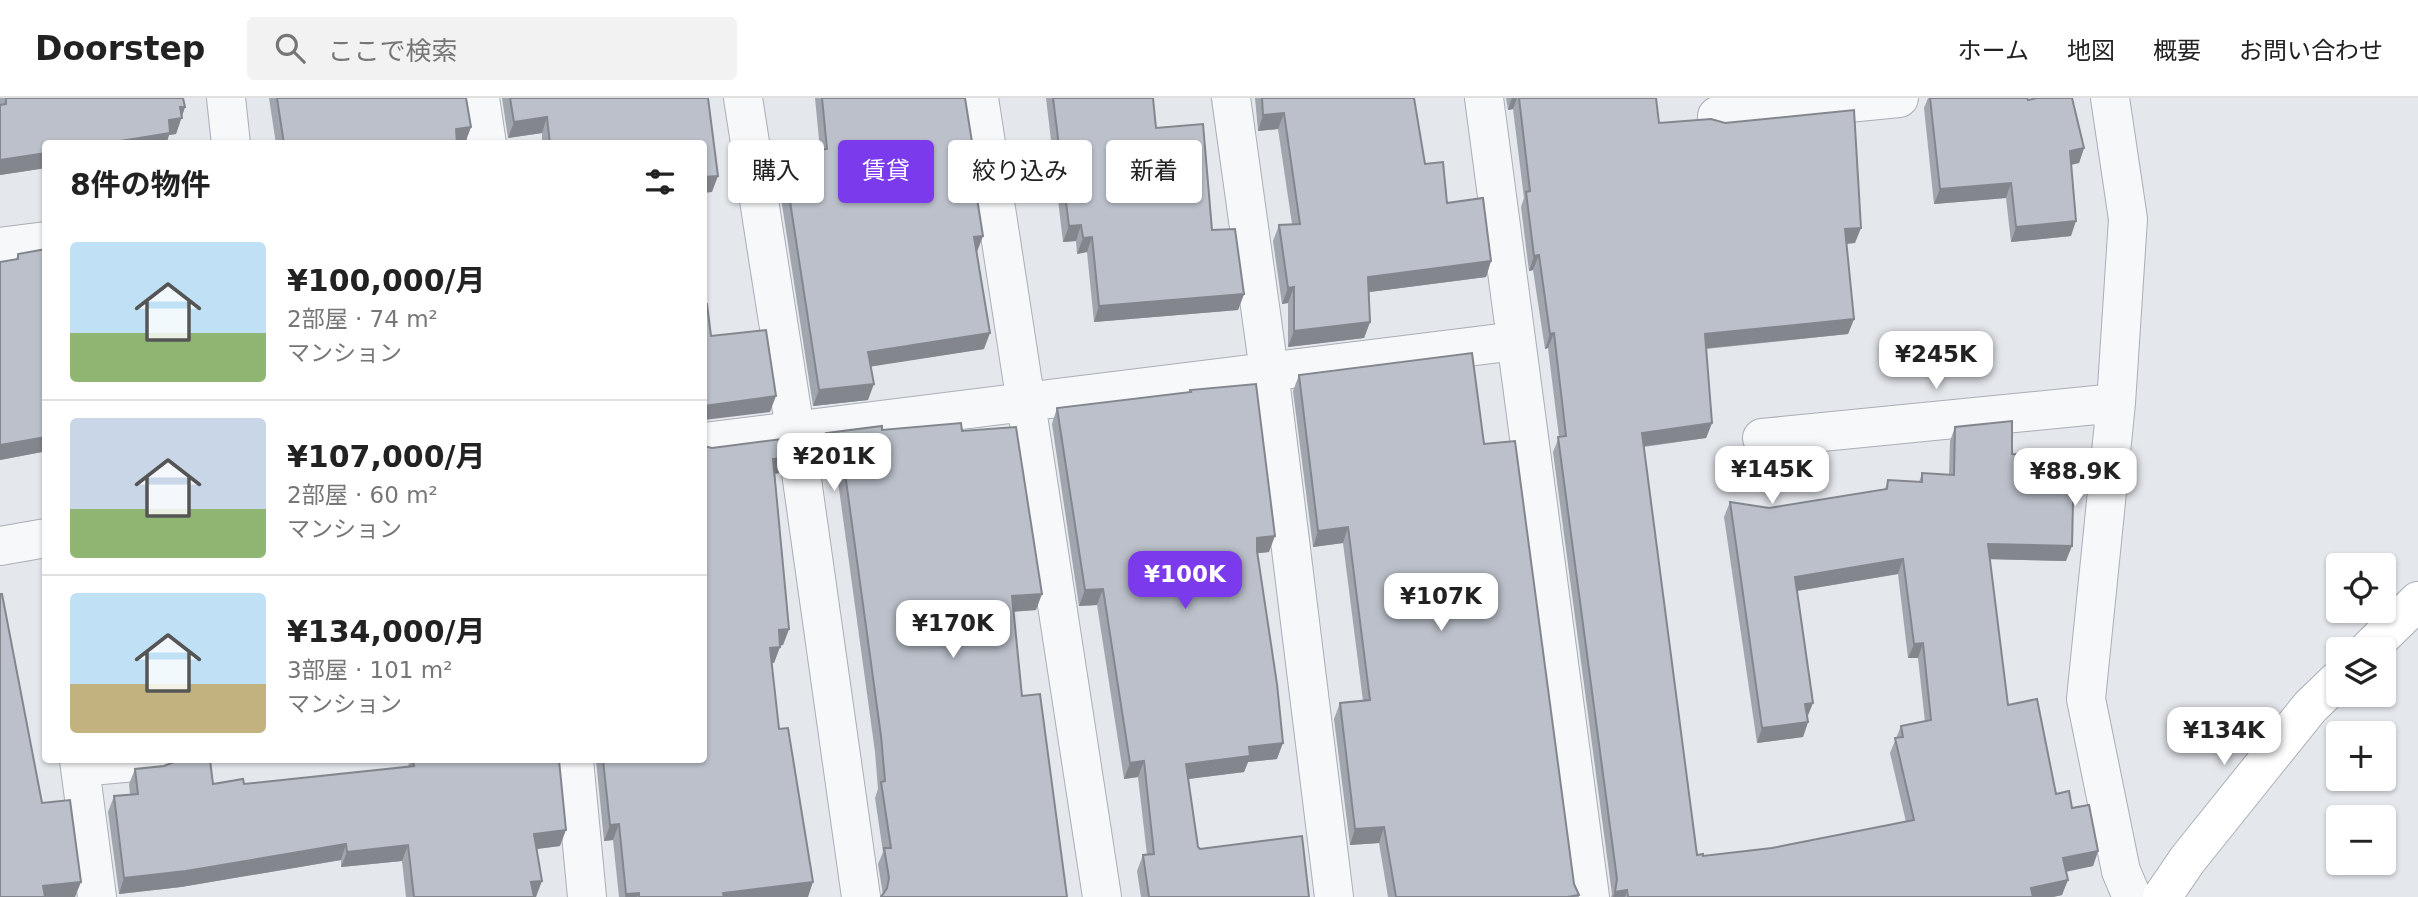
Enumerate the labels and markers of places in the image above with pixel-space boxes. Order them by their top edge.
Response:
pin: ¥245K [1887,331,1985,391]
pin: ¥201K [785,434,883,493]
pin: ¥145K [1723,446,1821,506]
pin: ¥88.9K [2018,448,2132,508]
pin: ¥100K [1136,552,1234,611]
pin: ¥107K [1392,574,1490,633]
pin: ¥170K [904,601,1002,660]
pin: ¥134K [2175,708,2273,767]

